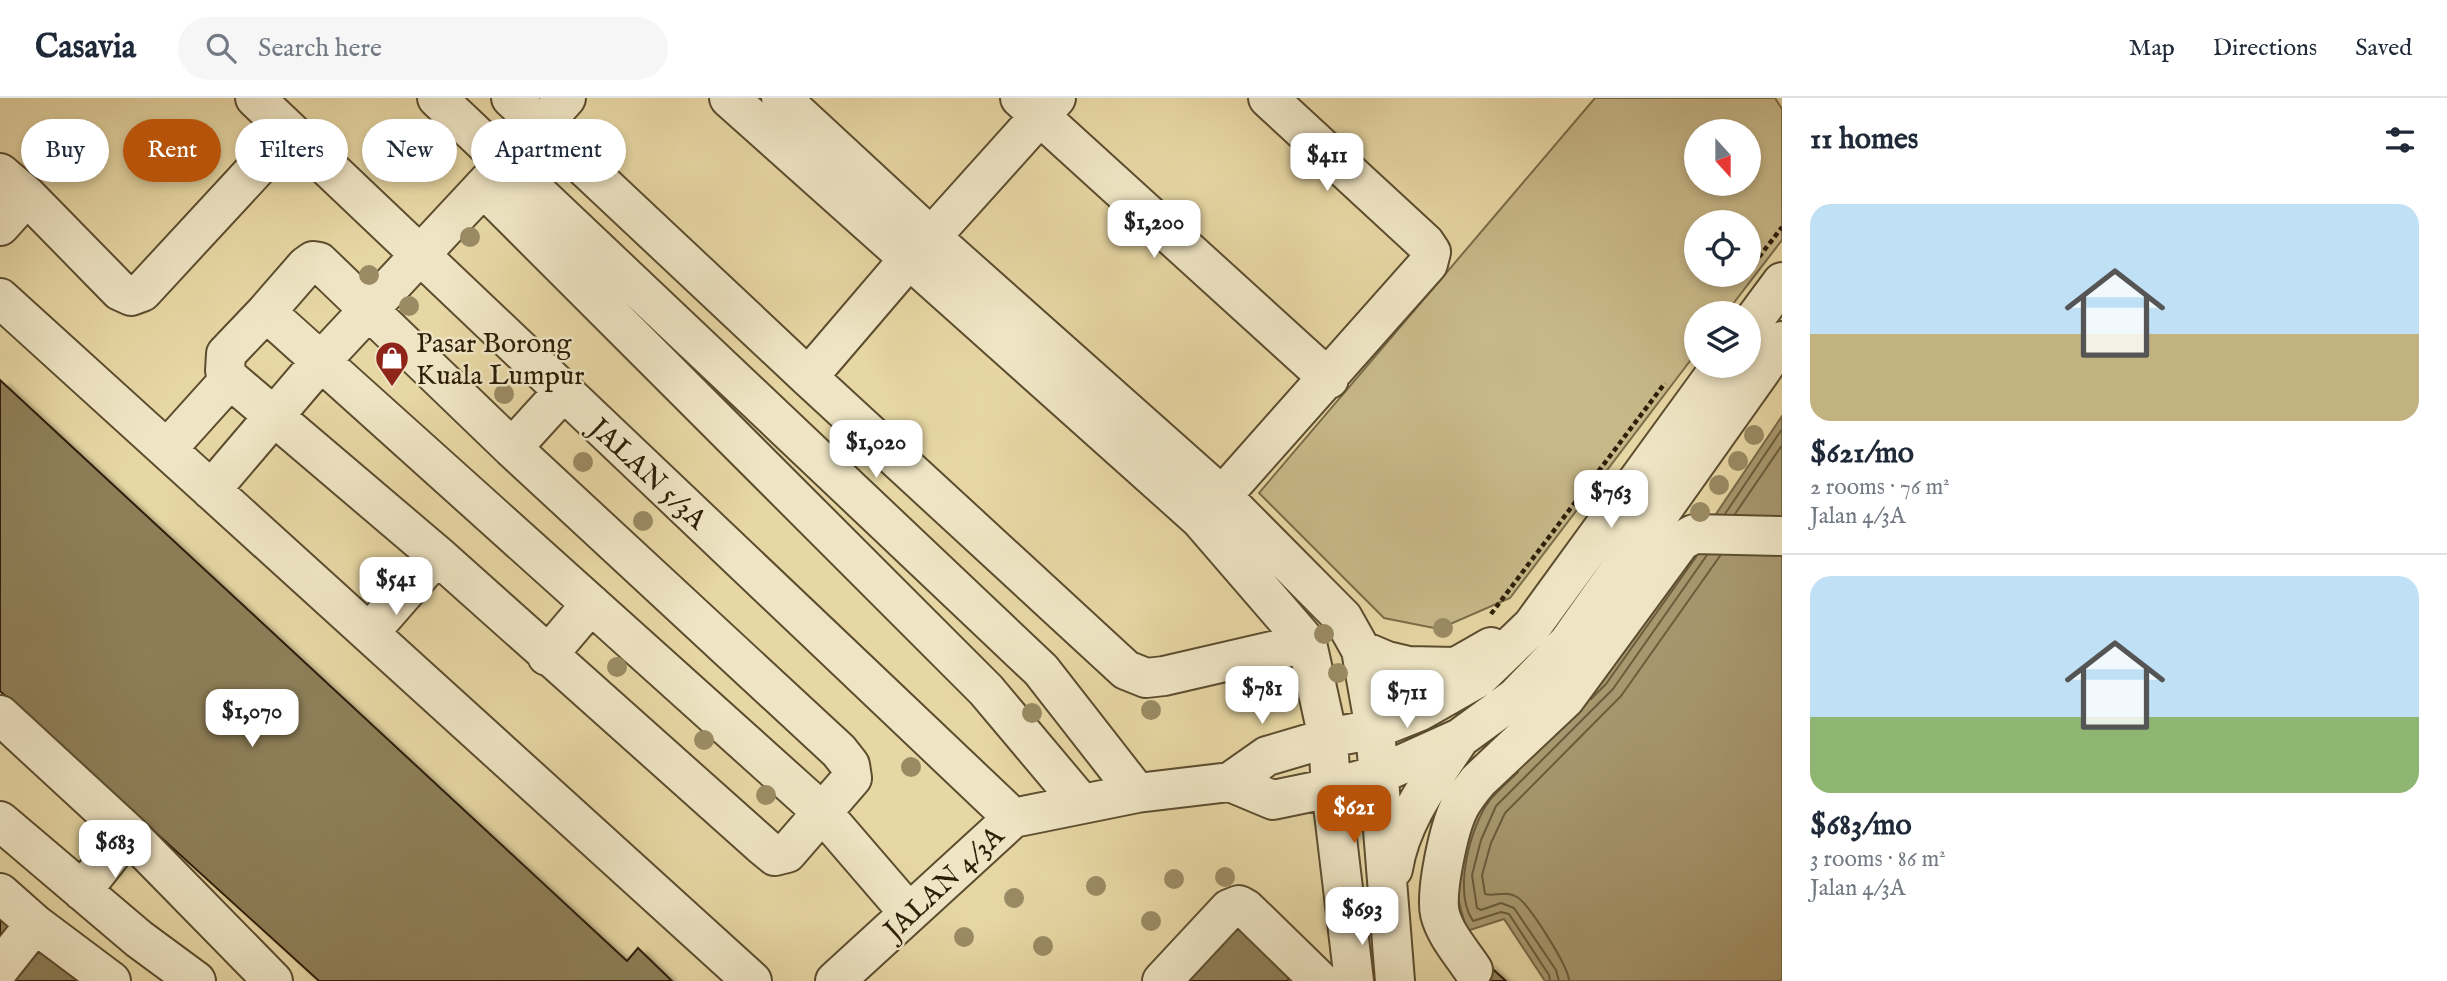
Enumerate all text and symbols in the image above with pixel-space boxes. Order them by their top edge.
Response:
search box [178,17,668,80]
text: Casavia [35,27,136,69]
icon: search [202,29,240,67]
text: Search here [258,32,382,65]
text: Map [2129,33,2175,64]
text: Directions [2213,33,2317,64]
text: Saved [2355,33,2412,64]
chip: Buy [21,119,109,182]
chip: Rent [123,119,221,182]
chip: Filters [235,119,348,182]
chip: New [362,119,457,182]
chip: Apartment [471,119,626,182]
north arrow [1684,119,1760,196]
map controls [1684,119,1761,378]
text: 11 homes [1810,121,1918,159]
icon: filters [2381,121,2419,159]
pin: $411 [1286,134,1368,193]
text: $411 [1306,141,1348,170]
pin: $1,200 [1097,200,1211,260]
text: $1,200 [1124,208,1184,237]
button: locate [1684,210,1761,287]
icon: home [2052,250,2178,376]
button: layers [1684,301,1761,378]
place label: Pasar Borong Kuala Lumpur [416,327,585,394]
shop icon: Pasar Borong Kuala Lumpur [373,339,411,388]
street label: JALAN 5/3A [579,410,714,539]
pin: $1,020 [819,420,933,480]
text: $1,020 [846,428,906,457]
text: $621/mo [1810,435,1914,473]
pin: $763 [1570,470,1652,530]
text: 2 rooms · 76 m² [1810,473,1950,502]
text: $763 [1590,478,1632,507]
text: Jalan 4/3A [1810,502,1905,531]
pin: $541 [355,558,437,617]
text: $541 [376,565,416,594]
icon: home [2052,622,2178,748]
pin: $781 [1221,666,1303,726]
pin: $711 [1366,670,1448,730]
text: $781 [1241,674,1283,703]
text: $711 [1387,678,1427,707]
pin: $1,070 [195,690,309,749]
text: $1,070 [222,697,282,726]
pin: $621 [1313,786,1395,845]
text: $621 [1333,793,1375,822]
text: $683/mo [1810,807,1912,845]
street label: JALAN 4/3A [875,819,1013,950]
pin: $683 [74,820,156,880]
text: $683 [95,828,135,857]
text: 3 rooms · 86 m² [1810,845,1946,874]
text: Jalan 4/3A [1810,874,1905,903]
pin: $693 [1321,888,1403,947]
text: $693 [1341,895,1383,924]

